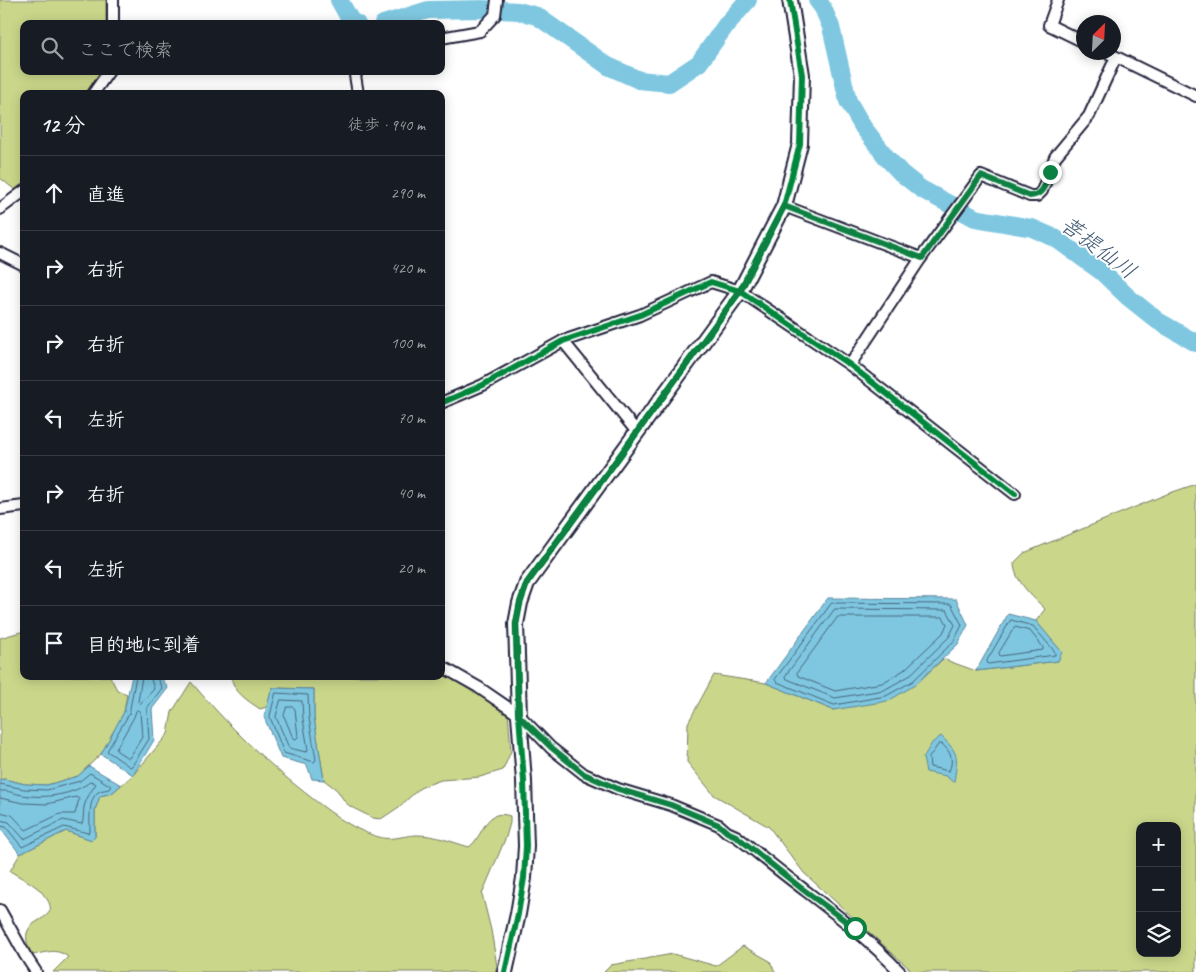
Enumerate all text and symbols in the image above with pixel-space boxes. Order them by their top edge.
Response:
north arrow [1076,15,1121,60]
search box [20,20,445,75]
icon: search [38,34,66,62]
text: ここで検索 [78,38,173,62]
text: 12 分 [40,112,85,138]
text: 徒歩 · 940 m [348,115,425,135]
route end [1039,161,1062,184]
icon: ahead [40,179,68,207]
text: 直進 [87,183,125,207]
text: 290 m [391,183,425,203]
water label: 菩提仙川 [1055,210,1142,285]
icon: right [40,254,68,282]
text: 右折 [87,258,125,282]
text: 420 m [391,258,425,278]
icon: right [40,329,68,357]
text: 右折 [87,333,125,357]
text: 100 m [391,333,425,353]
icon: left [40,404,68,432]
text: 左折 [87,408,125,432]
text: 70 m [398,408,425,428]
icon: right [40,479,68,507]
text: 右折 [87,483,125,507]
text: 40 m [398,483,425,503]
icon: left [40,554,68,582]
text: 左折 [87,558,125,582]
text: 20 m [398,558,425,578]
icon: arrive [40,629,68,657]
text: 目的地に到着 [87,633,201,657]
map controls [1136,822,1181,957]
button: + [1136,822,1181,867]
button: − [1136,867,1181,912]
button: layers [1136,912,1181,957]
route start [844,917,867,940]

